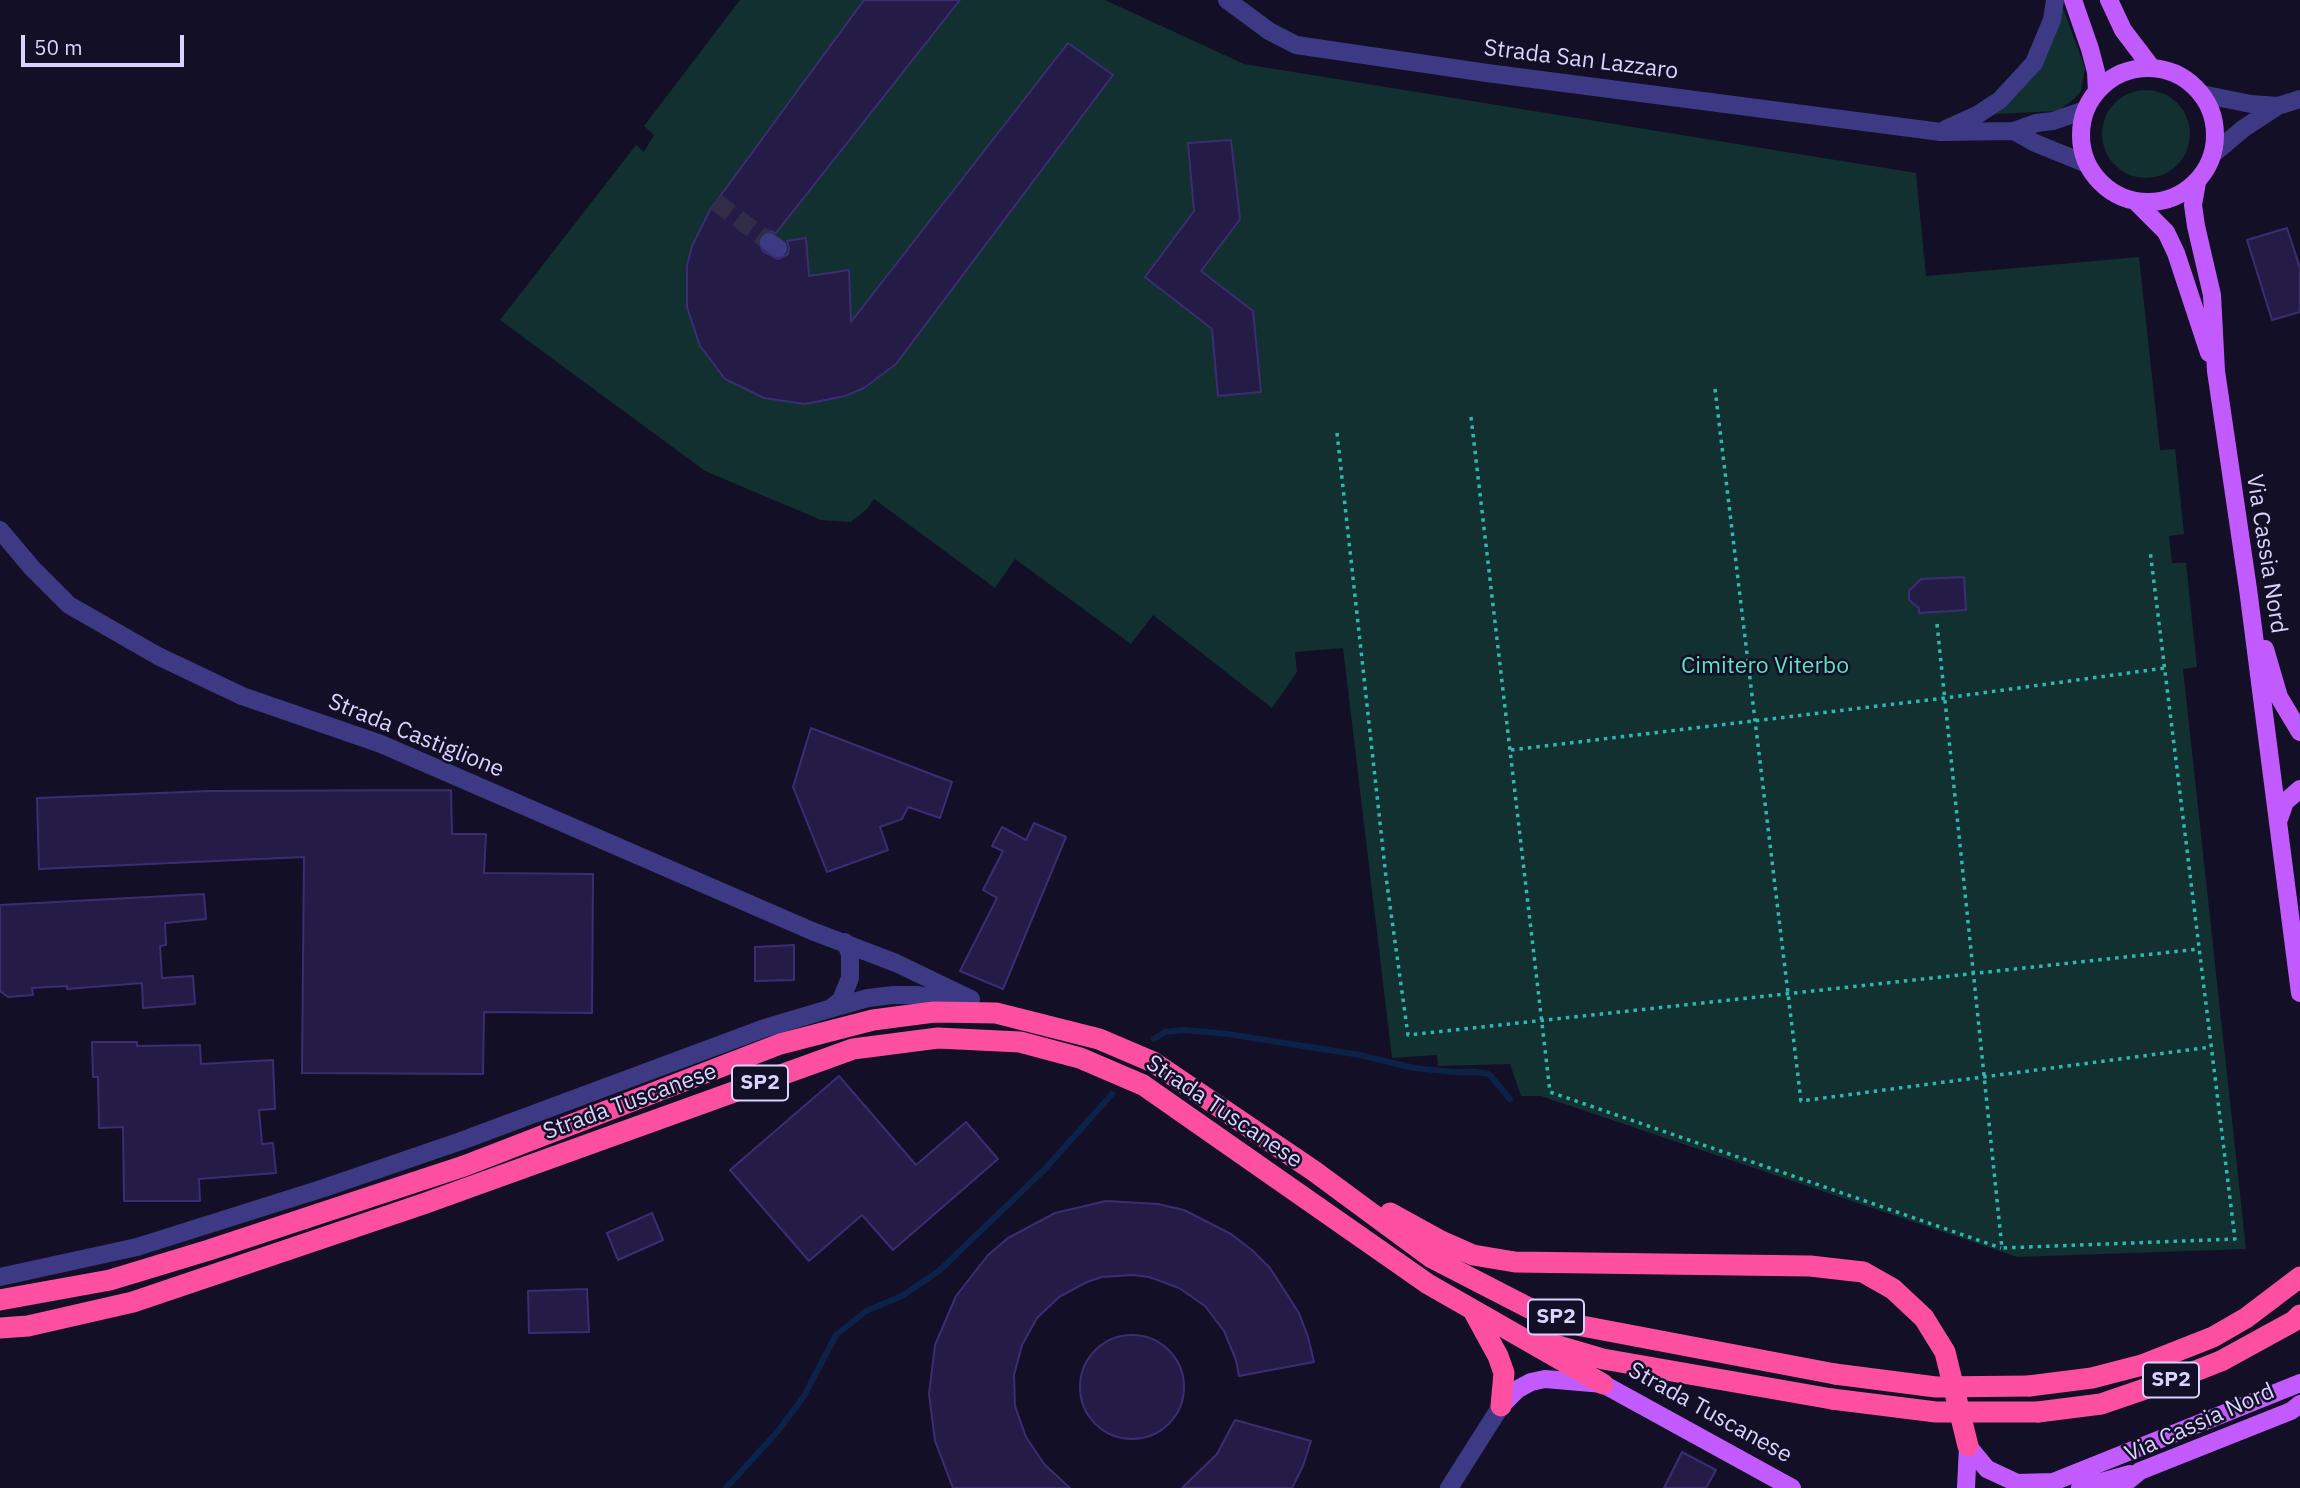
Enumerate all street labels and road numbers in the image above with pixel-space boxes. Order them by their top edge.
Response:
street label: Strada San Lazzaro [1482,34,1680,86]
street label: Via Cassia Nord [2240,473,2292,635]
street label: Strada Castiglione [324,688,508,784]
street label: Strada Tuscanese [1141,1049,1307,1175]
street label: Strada Tuscanese [539,1058,721,1146]
road number: SP2 [732,1066,788,1100]
road number: SP2 [1528,1300,1584,1334]
street label: Strada Tuscanese [1623,1357,1797,1469]
road number: SP2 [2143,1362,2199,1398]
street label: Via Cassia Nord [2121,1378,2279,1468]

